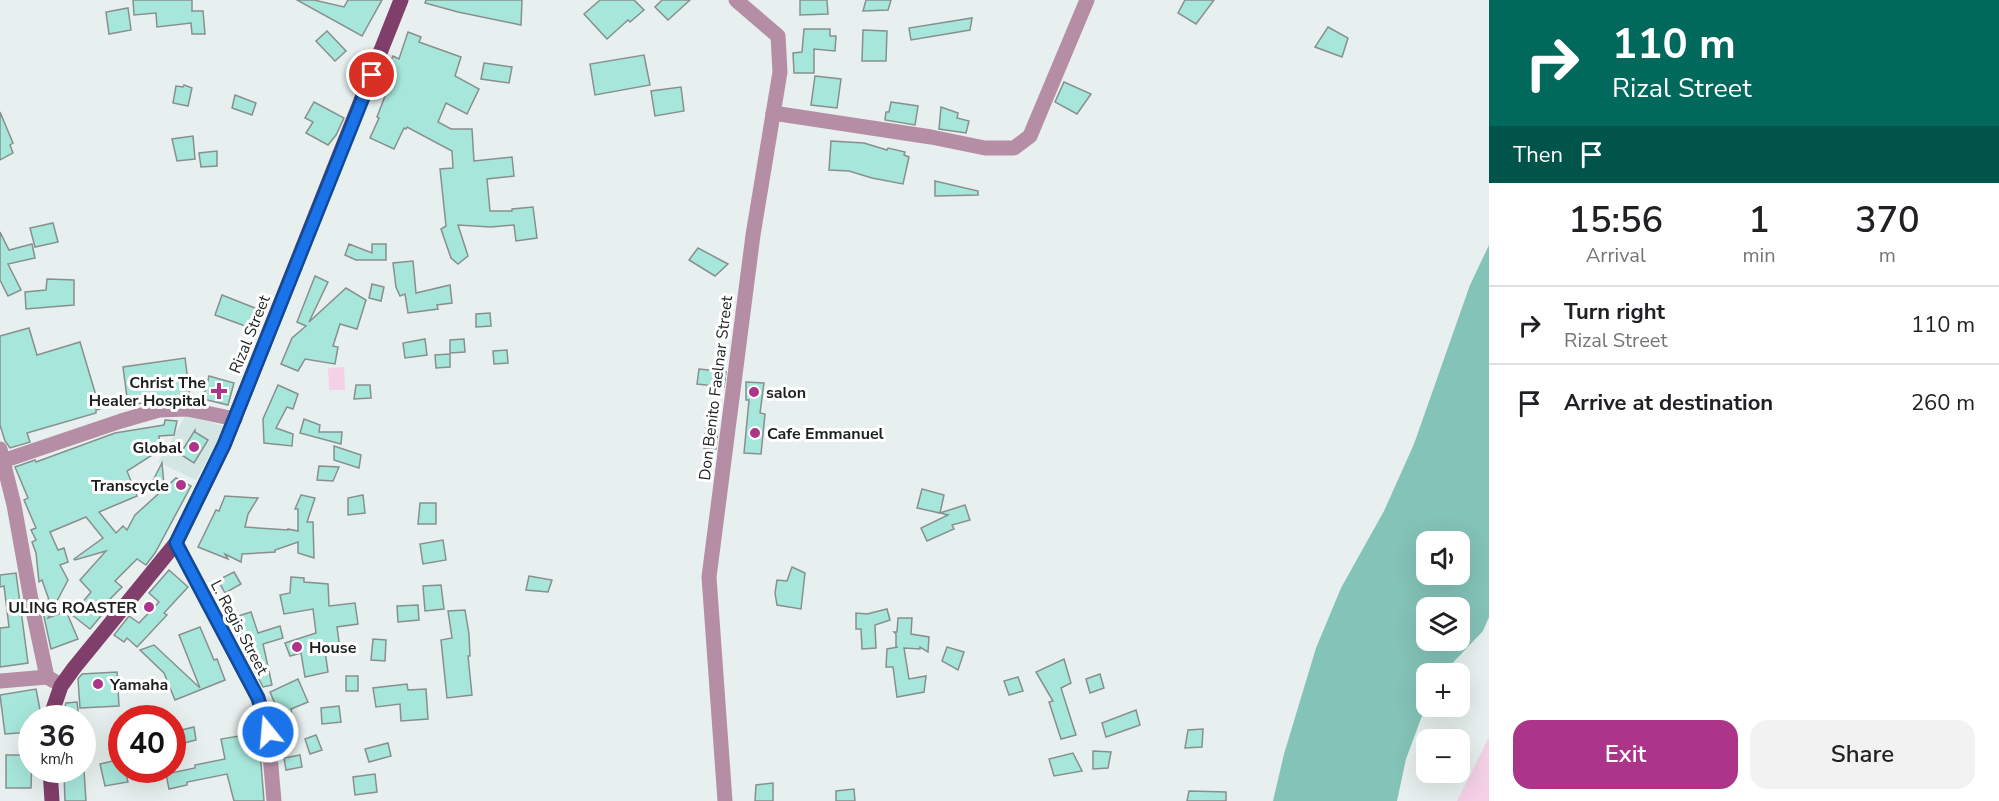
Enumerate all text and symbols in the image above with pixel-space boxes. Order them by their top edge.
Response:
text: 110 m [1612,16,1736,73]
icon: right [1513,24,1591,102]
pin [346,49,397,100]
icon: arrive [355,58,388,91]
text: Rizal Street [1612,70,1752,107]
icon: arrive [1575,138,1608,171]
text: Then [1513,140,1563,170]
text: 15:56 [1568,196,1663,245]
text: 1 [1748,196,1770,245]
text: 370 [1855,196,1920,245]
text: Arrival [1586,242,1646,269]
text: min [1743,242,1776,269]
text: m [1879,242,1896,269]
street label: Rizal Street [224,292,276,377]
street label: Don Benito Faelnar Street [694,294,738,482]
text: Turn right [1564,297,1665,327]
icon: right [1513,309,1546,342]
text: 110 m [1911,310,1975,340]
text: Rizal Street [1564,327,1667,354]
place label: Christ The Healer Hospital [89,372,206,412]
marker: Christ The Healer Hospital [210,382,228,400]
place label: salon [766,382,806,404]
marker: salon [747,385,761,399]
icon: arrive [1513,387,1546,420]
text: Arrive at destination [1564,388,1773,418]
text: 260 m [1911,388,1975,418]
place label: Cafe Emmanuel [767,423,884,445]
marker: Cafe Emmanuel [748,426,762,440]
place label: Global [133,437,182,459]
marker: Global [187,440,201,454]
place label: Transcycle [91,475,169,497]
marker: Transcycle [174,478,188,492]
map controls [1416,531,1470,783]
button: sound [1416,531,1470,585]
street label: L. Regis Street [205,576,273,679]
place label: ULING ROASTER [8,597,137,619]
button: layers [1416,597,1470,651]
marker: ULING ROASTER [142,600,156,614]
place label: House [309,637,357,659]
marker: House [290,640,304,654]
button: + [1416,663,1470,717]
place label: Yamaha [109,674,168,696]
marker: Yamaha [91,677,105,691]
position arrow [236,700,300,764]
speed limit sign: 40 [108,705,186,783]
text: 36 [39,716,75,757]
button: Exit [1513,720,1738,789]
button: Share [1750,720,1975,789]
button: − [1416,729,1470,783]
text: km/h [40,749,74,769]

